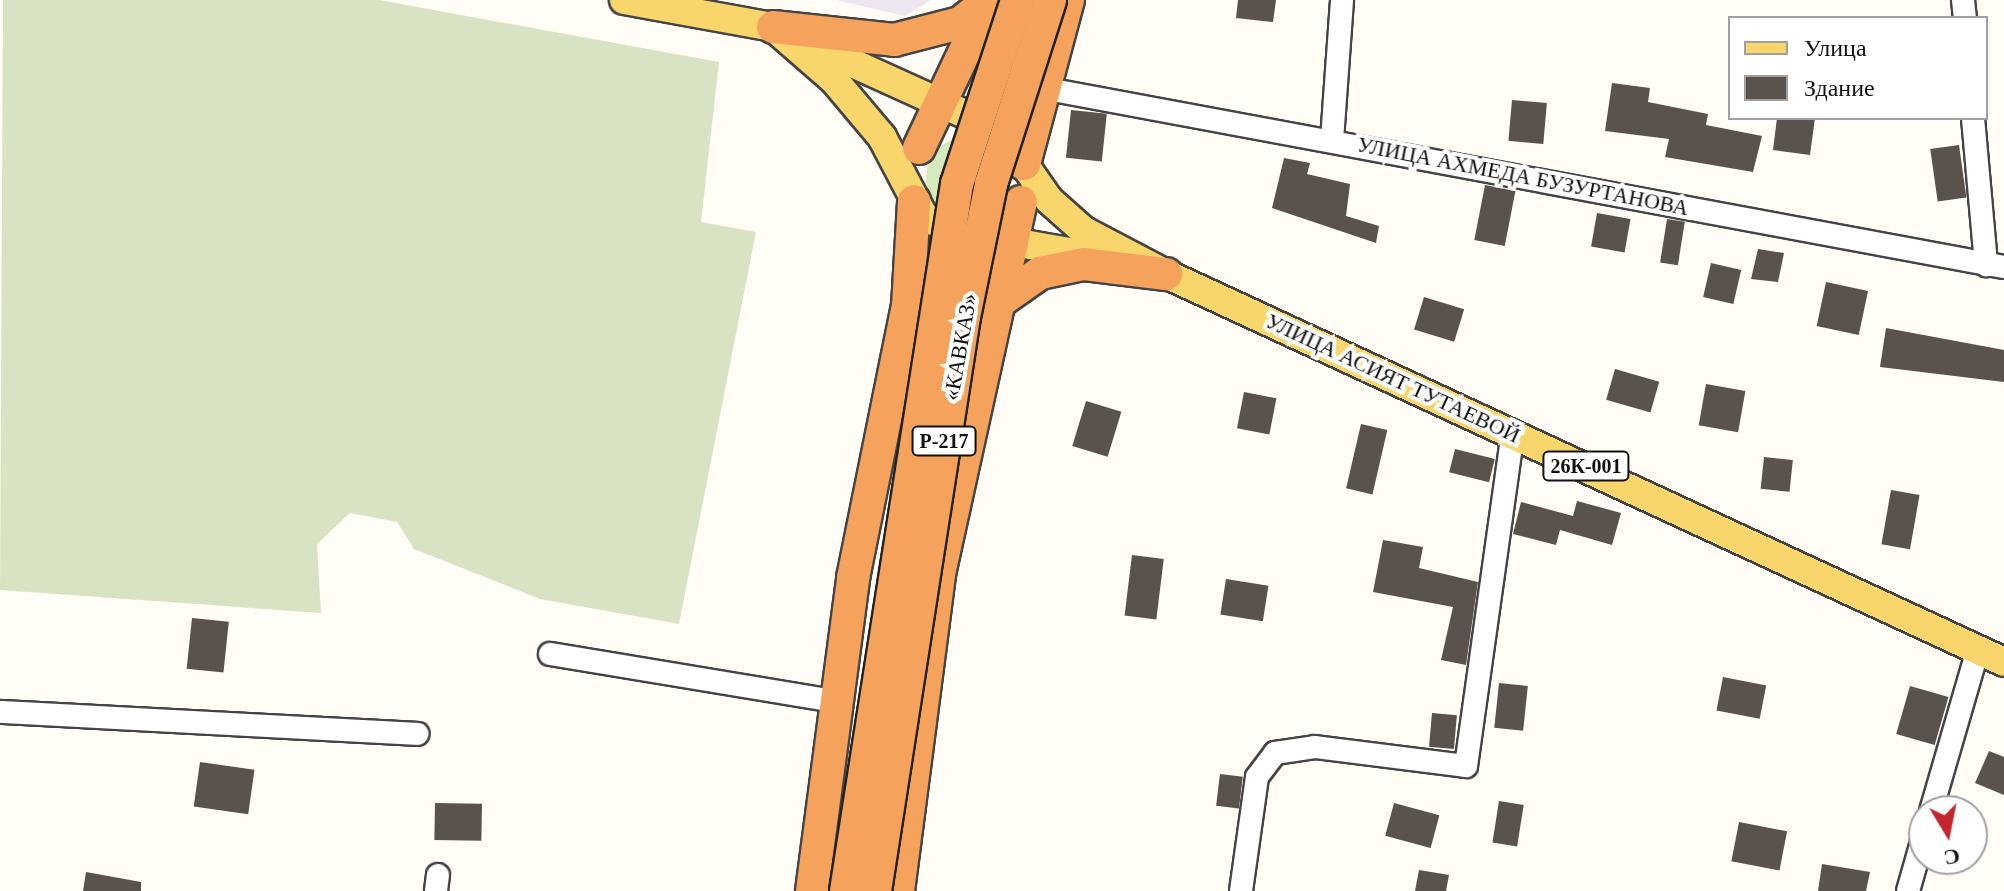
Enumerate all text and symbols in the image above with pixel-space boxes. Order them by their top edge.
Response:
legend [1728,16,1988,120]
text: Улица [1804,35,1867,61]
text: Здание [1804,75,1875,101]
street label: УЛИЦА АХМЕДА БУЗУРТАНОВА [1355,131,1691,221]
street label: «КАВКАЗ» [938,291,982,403]
street label: УЛИЦА АСИЯТ ТУТАЕВОЙ [1262,307,1524,449]
road number: Р-217 [910,425,978,457]
road number: 26К-001 [1542,450,1630,482]
north arrow [1908,795,1988,875]
text: С [1942,843,1962,871]

